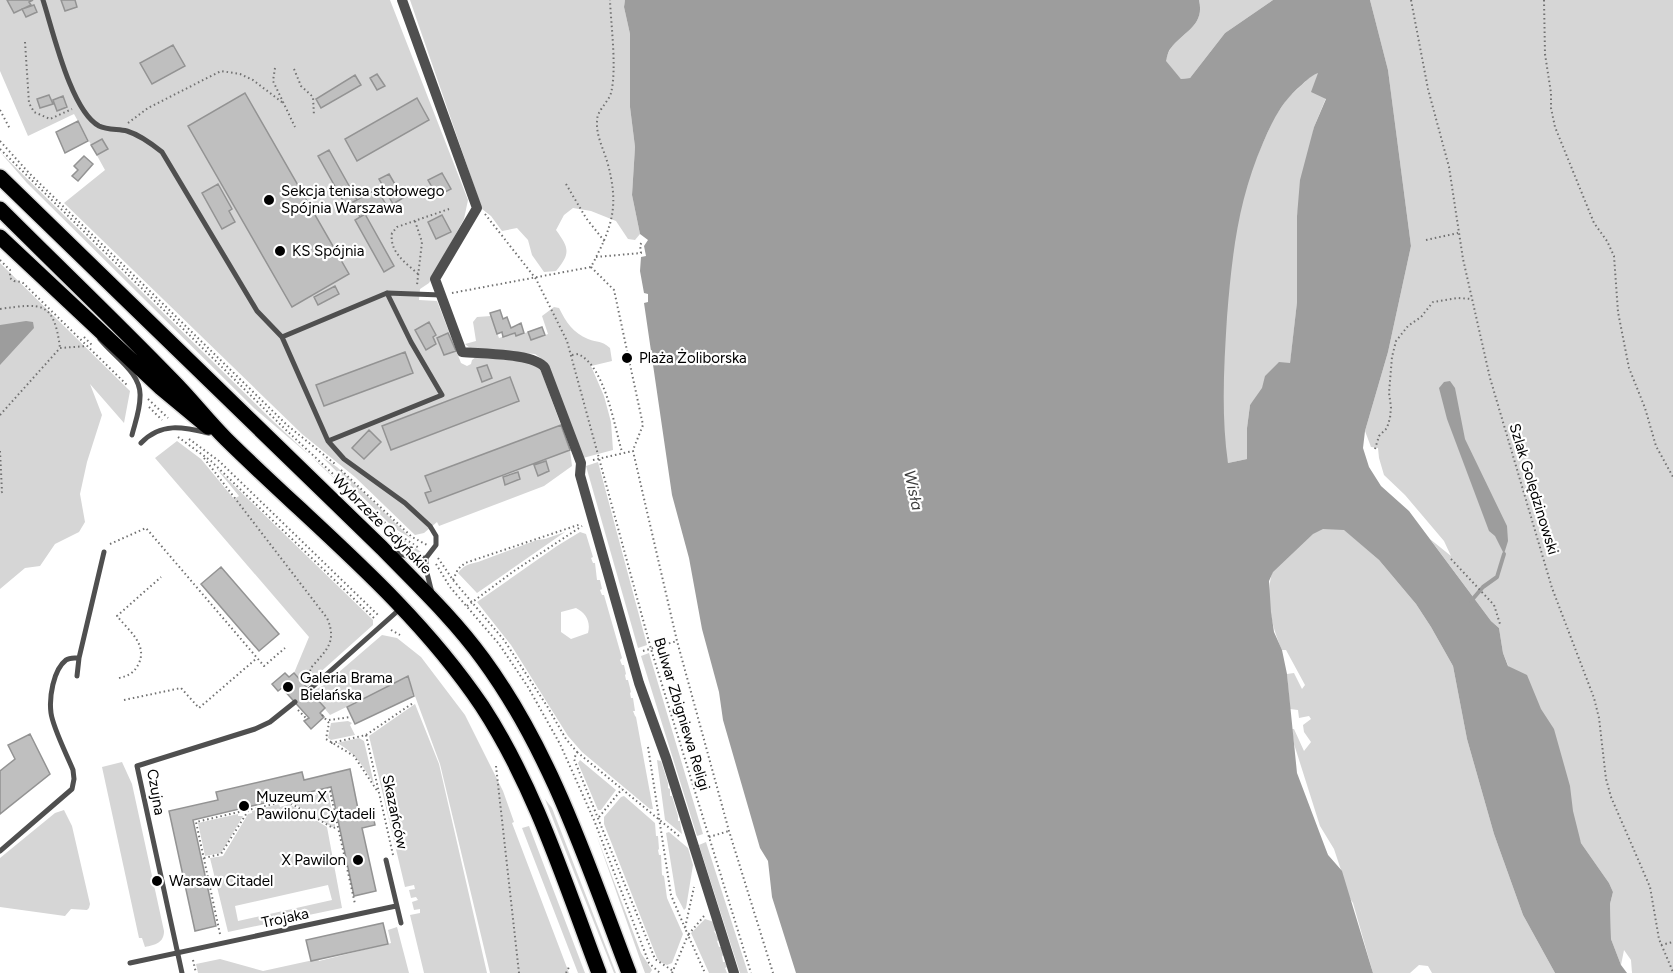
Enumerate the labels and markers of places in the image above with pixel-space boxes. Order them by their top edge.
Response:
place label: Sekcja tenisa stołowego Spójnia Warszawa [281,182,445,217]
marker: Sekcja tenisa stołowego Spójnia Warszawa [262,193,276,207]
place label: KS Spójnia [292,242,364,260]
marker: KS Spójnia [273,244,287,258]
place label: Plaża Żoliborska [639,349,747,367]
marker: Plaża Żoliborska [620,351,634,365]
place label: Galeria Brama Bielańska [300,669,393,704]
marker: Galeria Brama Bielańska [281,680,295,694]
place label: Muzeum X Pawilonu Cytadeli [256,788,376,823]
marker: Muzeum X Pawilonu Cytadeli [237,799,251,813]
place label: X Pawilon [281,851,346,869]
marker: X Pawilon [351,853,365,867]
place label: Warsaw Citadel [169,872,273,890]
marker: Warsaw Citadel [150,874,164,888]

